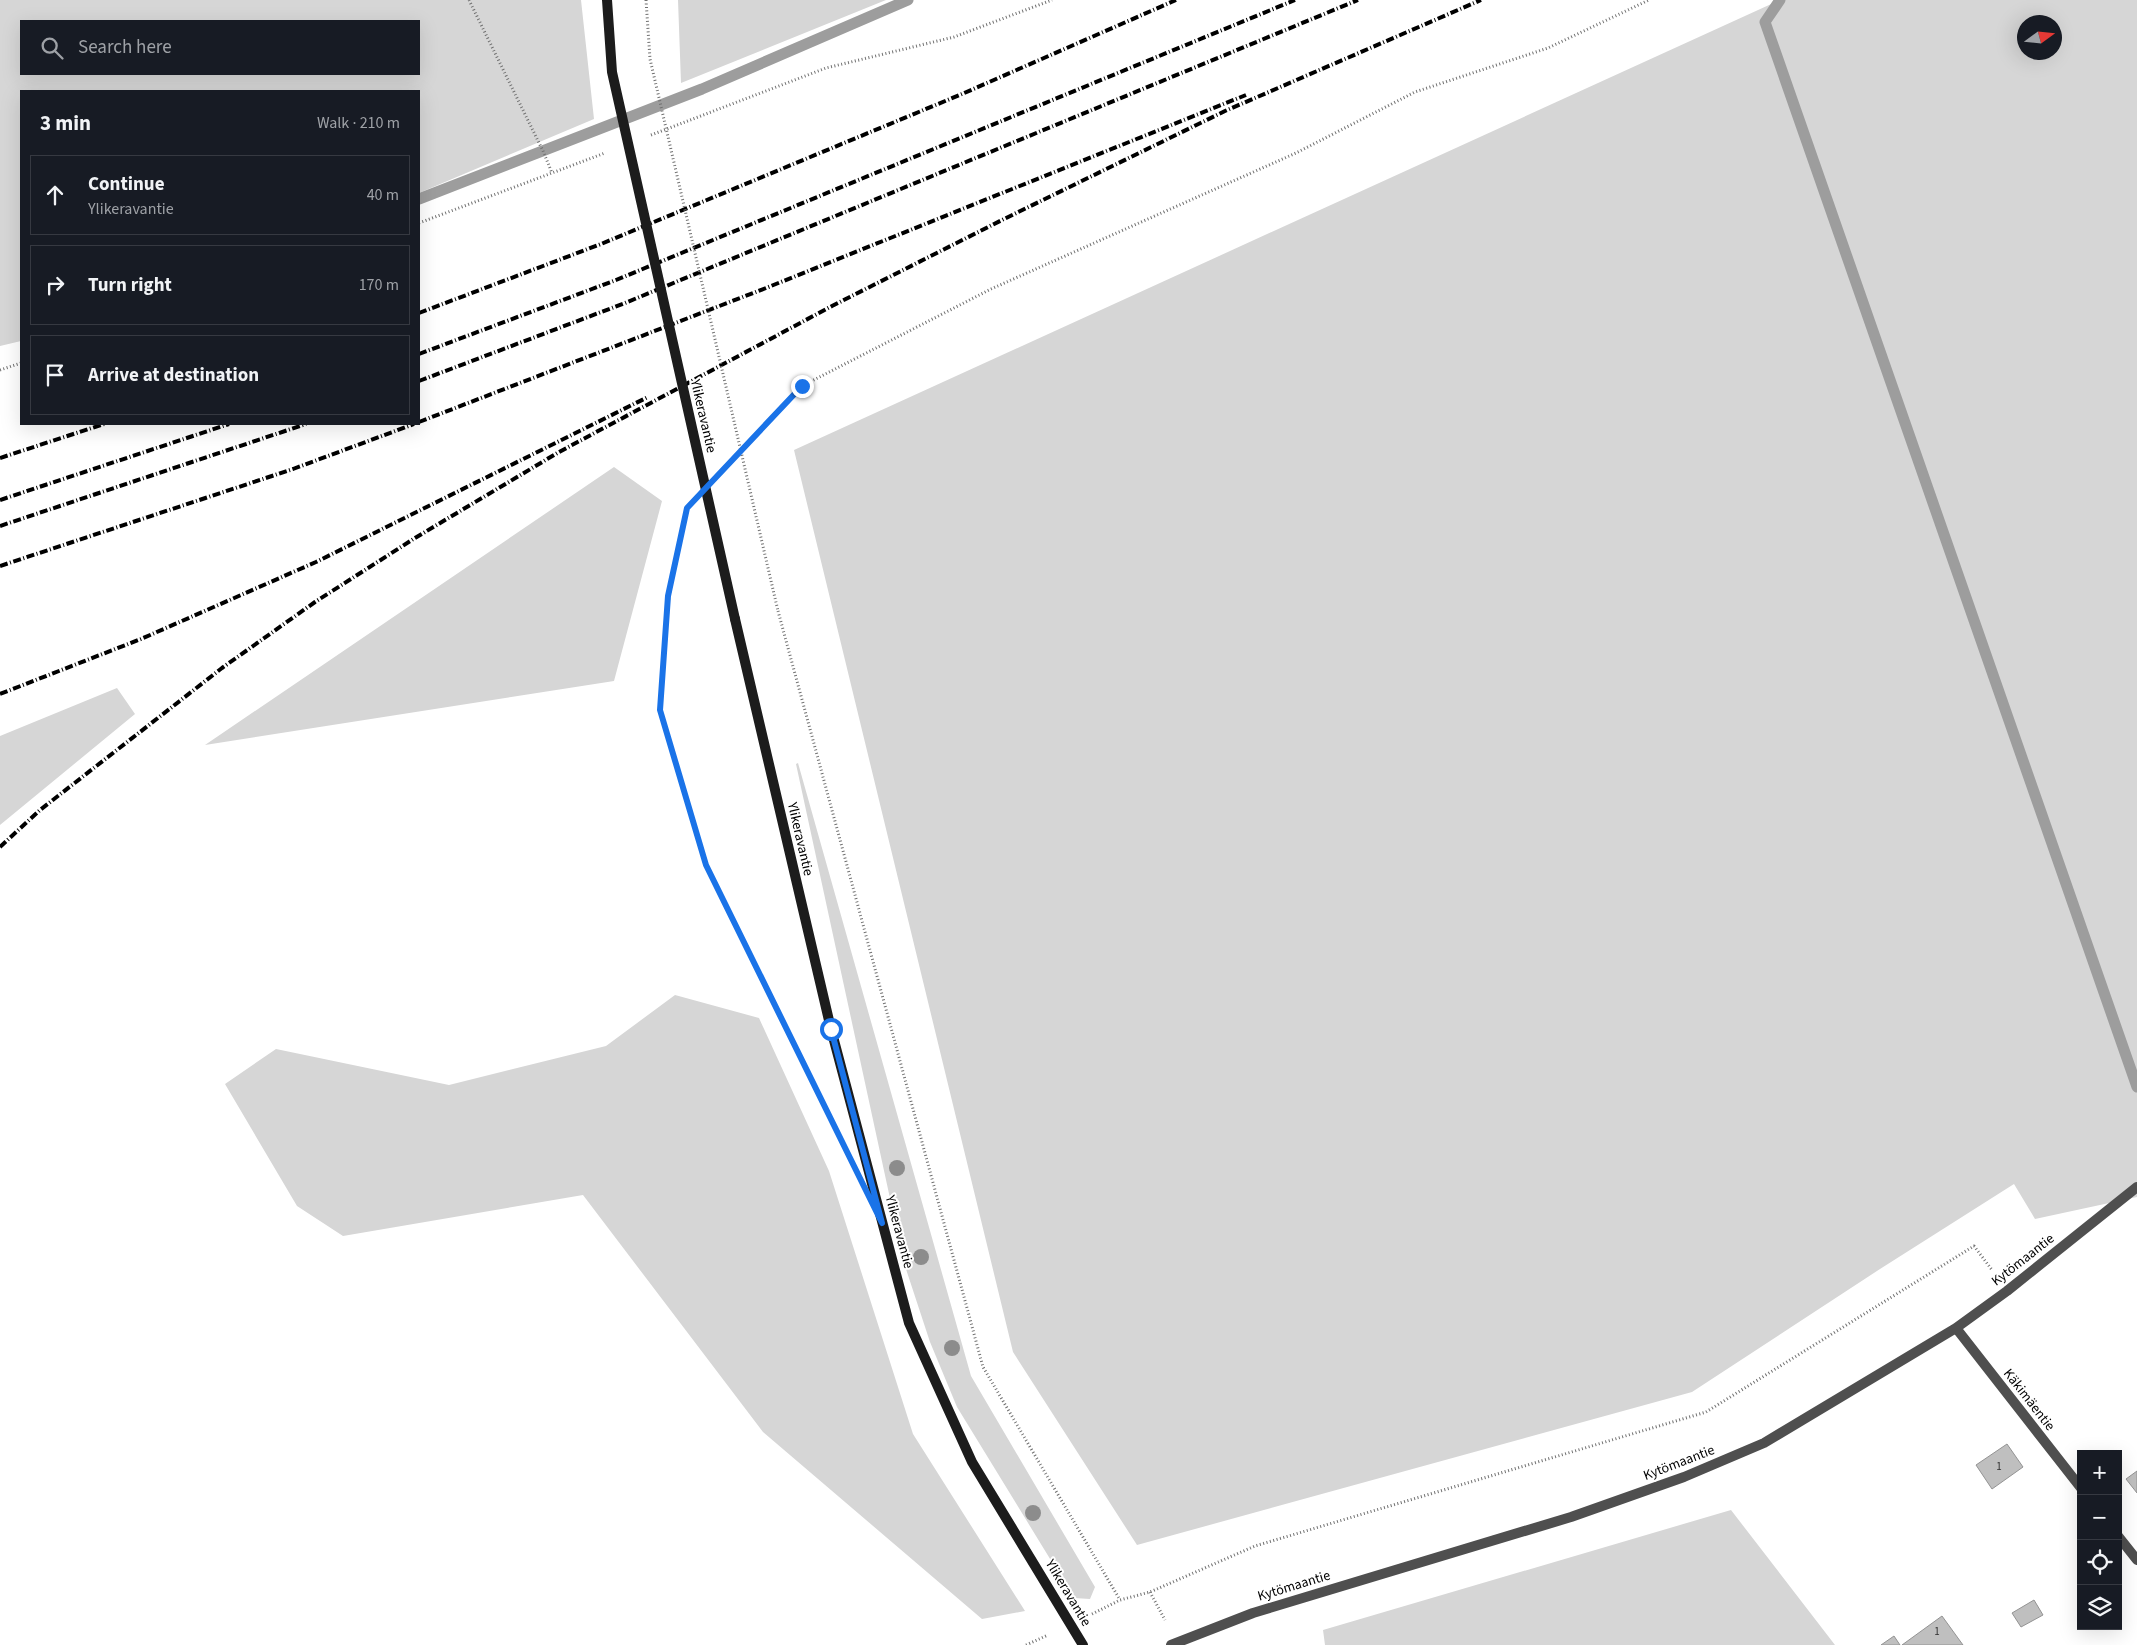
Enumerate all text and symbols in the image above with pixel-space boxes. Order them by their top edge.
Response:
north arrow [2017,15,2062,60]
search box [20,20,420,75]
icon: search [38,34,66,62]
text: Search here [78,34,172,61]
text: 3 min [40,108,91,138]
text: Walk · 210 m [317,112,400,134]
text: Continue [88,171,165,198]
icon: ahead [41,181,69,209]
text: 40 m [367,184,399,206]
text: Ylikeravantie [88,198,174,220]
icon: right [41,271,69,299]
text: Turn right [88,272,172,299]
text: 170 m [359,274,399,296]
icon: arrive [41,361,69,389]
text: Arrive at destination [88,362,259,389]
route end [791,375,814,398]
street label: Ylikeravantie [685,376,721,455]
street label: Ylikeravantie [782,799,818,878]
route start [820,1018,843,1041]
street label: Ylikeravantie [879,1192,918,1271]
street label: Kytömaantie [1987,1229,2059,1291]
street label: Käkimäentie [1998,1365,2060,1435]
street label: Kytömaantie [1640,1440,1718,1486]
map controls [2077,1450,2122,1630]
button: + [2077,1450,2122,1495]
house number: 1 [1996,1459,2002,1474]
button: − [2077,1495,2122,1540]
button: locate [2077,1540,2122,1585]
street label: Ylikeravantie [1040,1555,1096,1630]
street label: Kytömaantie [1255,1565,1333,1607]
button: layers [2077,1585,2122,1630]
house number: 1 [1934,1624,1940,1639]

